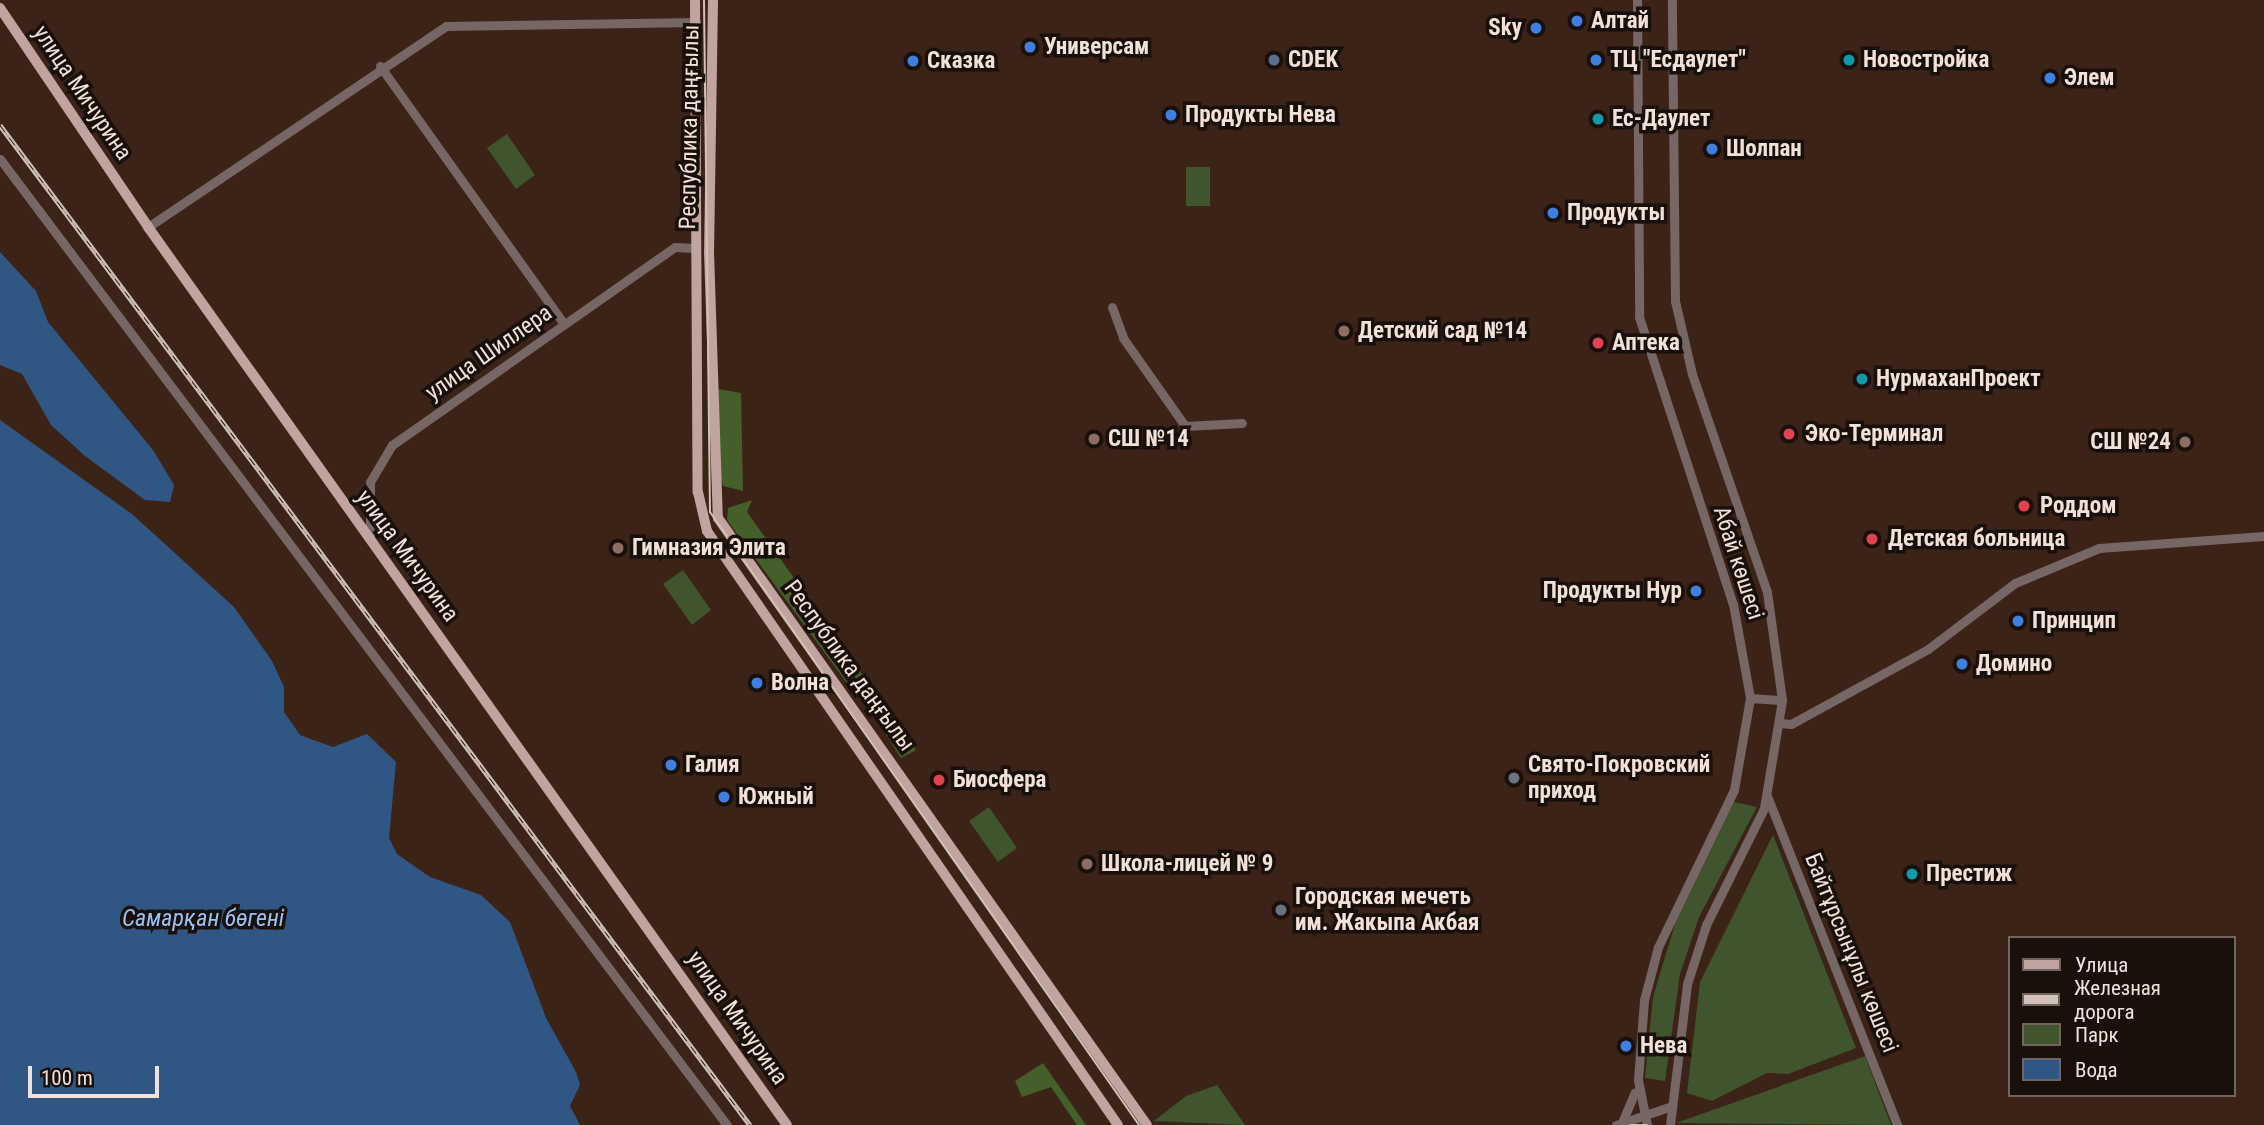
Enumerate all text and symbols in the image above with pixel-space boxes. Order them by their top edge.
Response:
place label: Алтай [1591,7,1649,35]
marker: Алтай [1569,13,1585,29]
place label: Sky [1488,14,1522,42]
street label: улица Мичурина [27,20,137,166]
marker: Sky [1528,20,1544,36]
street label: Республика даңғылы [674,24,706,230]
place label: Универсам [1044,33,1149,61]
marker: Универсам [1022,39,1038,55]
place label: CDEK [1288,46,1338,74]
place label: ТЦ "Есдаулет" [1610,46,1746,74]
place label: Новостройка [1863,46,1989,74]
place label: Сказка [927,47,995,75]
marker: CDEK [1266,52,1282,68]
marker: ТЦ "Есдаулет" [1588,52,1604,68]
marker: Новостройка [1841,52,1857,68]
marker: Сказка [905,53,921,69]
place label: Элем [2064,64,2115,92]
marker: Элем [2042,70,2058,86]
place label: Продукты Нева [1185,101,1336,129]
place label: Ес-Даулет [1612,105,1710,133]
marker: Продукты Нева [1163,107,1179,123]
marker: Ес-Даулет [1590,111,1606,127]
place label: Шолпан [1726,135,1802,163]
marker: Шолпан [1704,141,1720,157]
place label: Продукты [1567,199,1665,227]
marker: Продукты [1545,205,1561,221]
street label: улица Шиллера [420,299,558,407]
place label: Детский сад №14 [1358,317,1527,345]
marker: Детский сад №14 [1336,323,1352,339]
place label: Аптека [1612,329,1680,357]
marker: Аптека [1590,335,1606,351]
place label: НурмаханПроект [1876,365,2041,393]
marker: НурмаханПроект [1854,371,1870,387]
place label: Эко-Терминал [1805,420,1943,448]
marker: Эко-Терминал [1779,424,1799,444]
place label: СШ №14 [1108,425,1189,453]
place label: СШ №24 [2090,428,2171,456]
marker: СШ №14 [1086,431,1102,447]
marker: СШ №24 [2177,434,2193,450]
street label: улица Мичурина [350,485,464,627]
place label: Роддом [2040,492,2116,520]
marker: Роддом [2014,496,2034,516]
street label: Абай көшесі [1707,503,1769,623]
place label: Детская больница [1888,525,2065,553]
marker: Детская больница [1862,529,1882,549]
place label: Гимназия Элита [632,534,786,562]
marker: Гимназия Элита [610,540,626,556]
street label: Республика даңғылы [778,575,920,757]
place label: Продукты Нур [1543,577,1682,605]
marker: Продукты Нур [1688,583,1704,599]
place label: Принцип [2032,607,2116,635]
marker: Принцип [2010,613,2026,629]
place label: Домино [1976,650,2052,678]
marker: Домино [1954,656,1970,672]
place label: Волна [771,669,829,697]
marker: Волна [749,675,765,691]
place label: Галия [685,751,740,779]
place label: Свято-Покровский приход [1528,751,1710,805]
marker: Галия [663,757,679,773]
place label: Биосфера [953,766,1046,794]
marker: Свято-Покровский приход [1506,770,1522,786]
marker: Биосфера [931,772,947,788]
place label: Южный [738,783,814,811]
marker: Южный [716,789,732,805]
street label: Байтұрсынұлы көшесі [1798,849,1904,1057]
place label: Школа-лицей № 9 [1101,850,1273,878]
marker: Школа-лицей № 9 [1079,856,1095,872]
place label: Престиж [1926,860,2012,888]
marker: Престиж [1904,866,1920,882]
place label: Городская мечеть им. Жакыпа Акбая [1295,883,1479,937]
marker: Городская мечеть им. Жакыпа Акбая [1273,902,1289,918]
water label: Самарқан бөгені [122,905,284,933]
legend [2008,936,2236,1097]
street label: улица Мичурина [681,946,793,1090]
text: Улица [2075,953,2128,977]
text: Железная дорога [2074,976,2161,1024]
text: Парк [2075,1023,2119,1047]
place label: Нева [1640,1032,1687,1060]
marker: Нева [1618,1038,1634,1054]
scale bar [32,1052,163,1096]
text: Вода [2075,1058,2118,1082]
text: 100 m [41,1066,93,1090]

